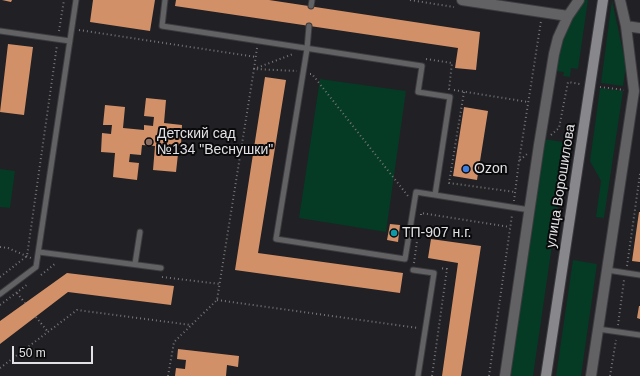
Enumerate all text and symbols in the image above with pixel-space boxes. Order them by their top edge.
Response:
street label: улица Ворошилова [543,123,579,249]
place label: Детский сад №134 "Веснушки" [157,126,273,158]
marker: Детский сад №134 "Веснушки" [144,137,154,147]
place label: Ozon [474,161,507,177]
marker: Ozon [461,164,471,174]
place label: ТП-907 н.г. [402,225,471,241]
marker: ТП-907 н.г. [389,228,399,238]
scale bar [14,338,95,364]
text: 50 m [19,346,46,360]

